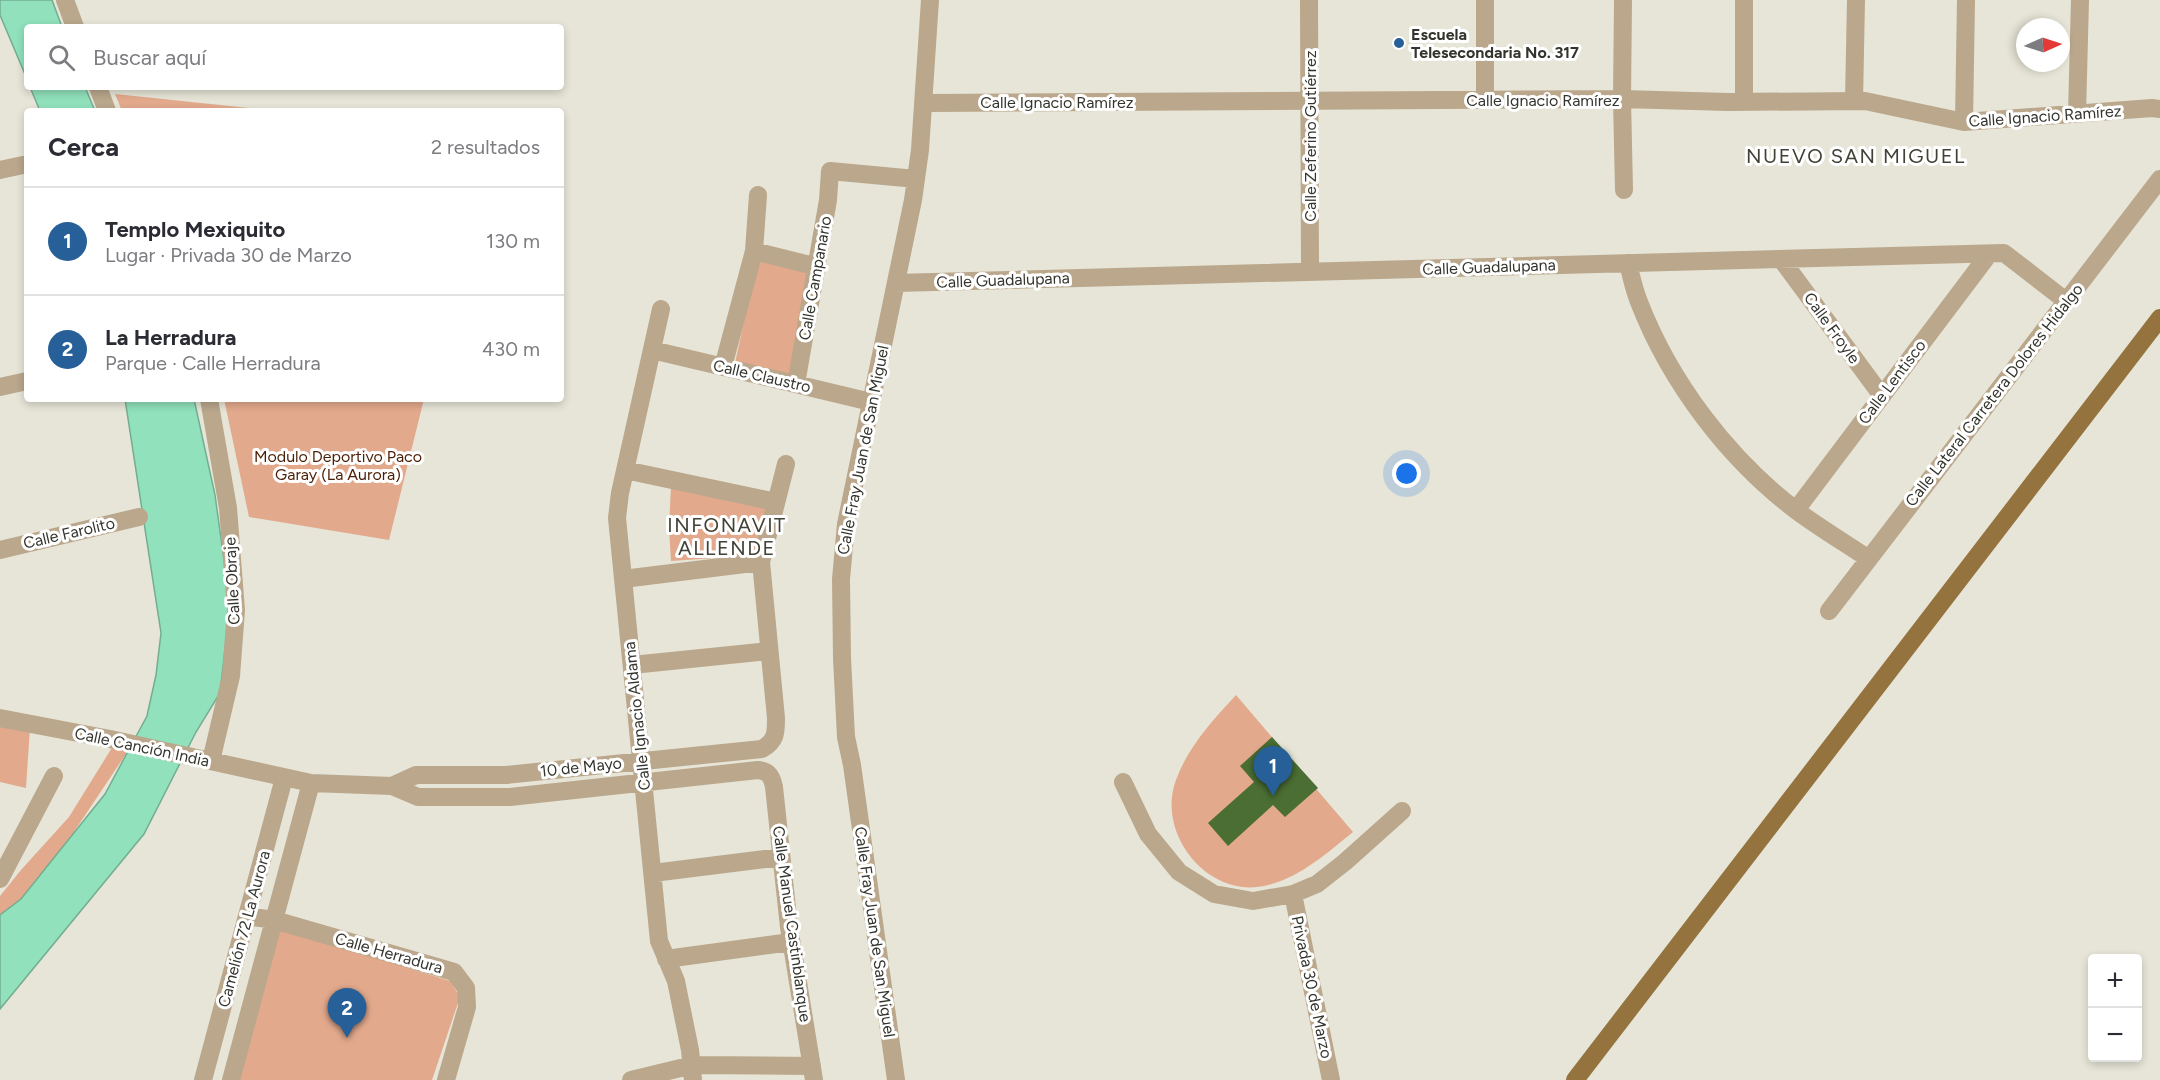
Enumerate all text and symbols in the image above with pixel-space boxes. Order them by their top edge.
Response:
north arrow [2016,18,2070,72]
search box [24,24,564,90]
place label: Escuela Telesecondaria No. 317 [1411,25,1579,62]
marker: Escuela Telesecondaria No. 317 [1392,36,1406,50]
icon: search [45,41,78,74]
text: Buscar aquí [93,44,206,71]
street label: Calle Zeferino Gutiérrez [1301,50,1320,222]
street label: Calle Ignacio Ramírez [1466,91,1620,110]
street label: Calle Ignacio Ramírez [980,93,1134,112]
street label: Calle Ignacio Ramírez [1968,101,2122,131]
text: Cerca [48,131,119,163]
text: 2 resultados [431,135,540,159]
district label: NUEVO SAN MIGUEL [1746,144,1966,168]
street label: Calle Campanario [795,214,835,342]
text: Templo Mexiquito [105,216,285,243]
text: 1 [63,229,72,253]
text: 130 m [486,229,540,253]
text: Lugar · Privada 30 de Marzo [105,243,352,267]
street label: Calle Guadalupana [1422,255,1556,279]
street label: Calle Guadalupana [936,268,1070,292]
street label: Calle Lateral Carretera Dolores Hidalgo [1901,280,2087,510]
street label: Calle Froyle [1800,289,1864,367]
text: La Herradura [105,324,237,351]
street label: Calle Lentisco [1854,336,1930,428]
text: 2 [62,337,73,361]
text: 430 m [482,337,540,361]
street label: Calle Fray Juan de San Miguel [833,344,893,556]
text: Parque · Calle Herradura [105,351,321,375]
street label: Calle Claustro [711,356,813,396]
park label: Modulo Deportivo Paco Garay (La Aurora) [254,447,422,484]
your location [1392,459,1421,488]
street label: Calle Farolito [21,513,117,553]
district label: INFONAVIT ALLENDE [667,513,787,560]
street label: Calle Obraje [220,536,244,625]
street label: Calle Ignacio Aldama [620,641,654,791]
street label: Calle Canción India [73,723,211,771]
pin: 1 [1254,746,1292,796]
street label: 10 de Mayo [539,753,623,781]
street label: Calle Manuel Castinblanque [769,825,815,1024]
street label: Calle Fray Juan de San Miguel [851,825,899,1039]
street label: Camelión 72 La Aurora [214,849,274,1009]
street label: Privada 30 de Marzo [1288,914,1336,1060]
street label: Calle Herradura [333,929,445,977]
map controls [2088,954,2142,1062]
button: + [2088,954,2142,1008]
pin: 2 [328,988,366,1038]
button: − [2088,1008,2142,1062]

